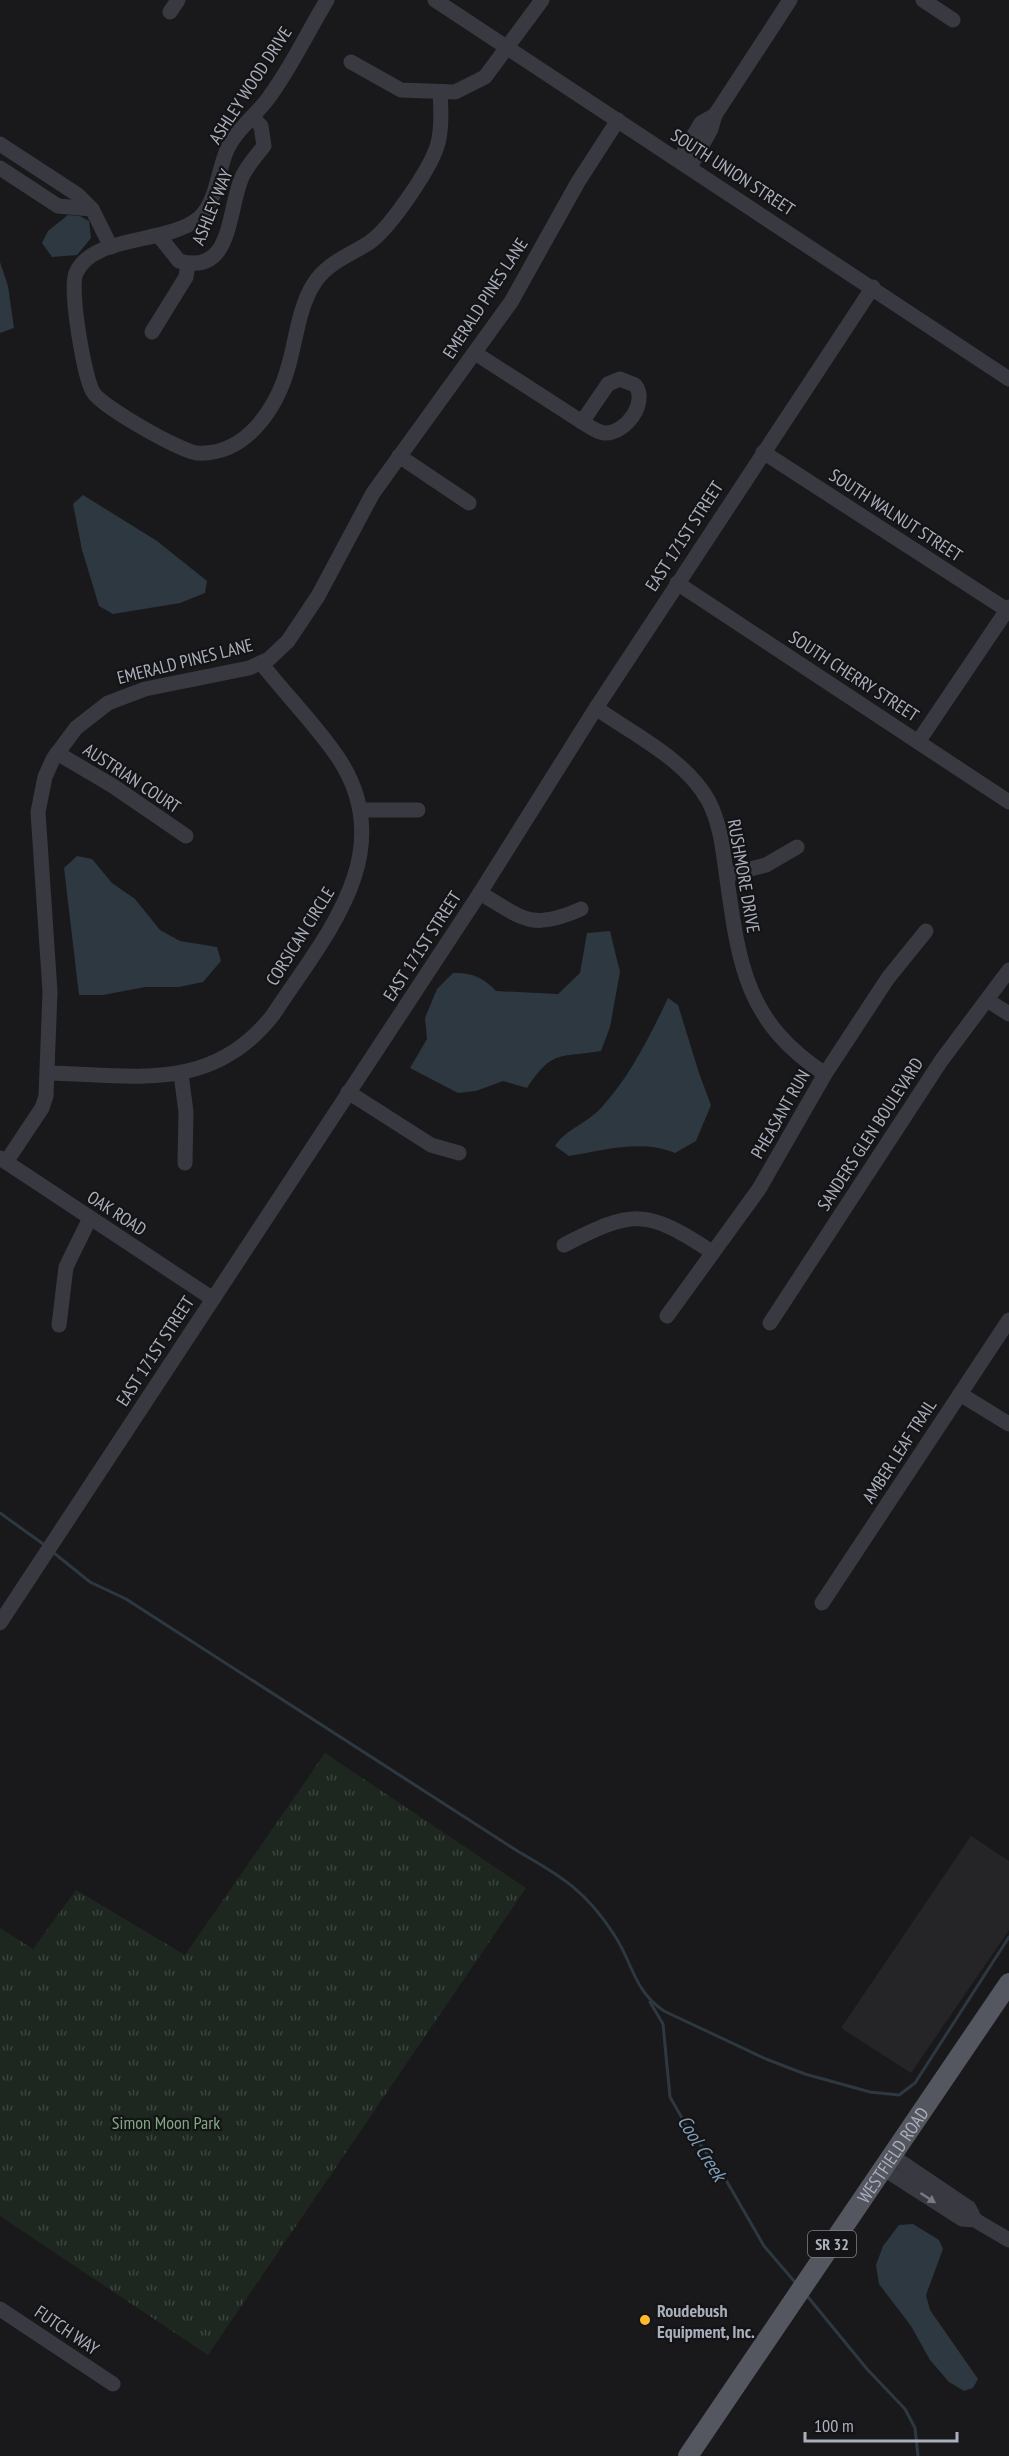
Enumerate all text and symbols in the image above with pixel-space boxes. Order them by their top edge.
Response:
street label: ASHLEY WOOD DRIVE [203,22,297,148]
street label: SOUTH UNION STREET [667,123,799,221]
street label: ASHLEY WAY [186,165,238,248]
street label: EMERALD PINES LANE [437,233,533,363]
street label: SOUTH WALNUT STREET [825,463,967,567]
street label: EAST 171ST STREET [640,477,728,595]
street label: SOUTH CHERRY STREET [785,625,923,727]
street label: EMERALD PINES LANE [115,633,255,689]
street label: AUSTRIAN COURT [79,738,185,818]
street label: RUSHMORE DRIVE [723,817,765,935]
street label: CORSICAN CIRCLE [261,882,339,990]
street label: EAST 171ST STREET [378,887,466,1005]
street label: SANDERS GLEN BOULEVARD [812,1053,928,1215]
street label: PHEASANT RUN [745,1065,815,1163]
street label: OAK ROAD [83,1185,151,1241]
street label: EAST 171ST STREET [111,1292,199,1410]
street label: AMBER LEAF TRAIL [857,1394,941,1507]
street label: WESTFIELD ROAD [852,2102,933,2207]
water label: Cool Creek [672,2110,734,2188]
park label: Simon Moon Park [112,2111,220,2134]
one-way arrow [920,2192,937,2203]
road number: SR 32 [808,2231,856,2257]
place label: Roudebush Equipment, Inc. [657,2299,755,2343]
street label: FUTCH WAY [30,2300,104,2360]
marker: Roudebush Equipment, Inc. [638,2313,652,2327]
scale bar [805,2405,956,2443]
text: 100 m [814,2414,854,2437]

